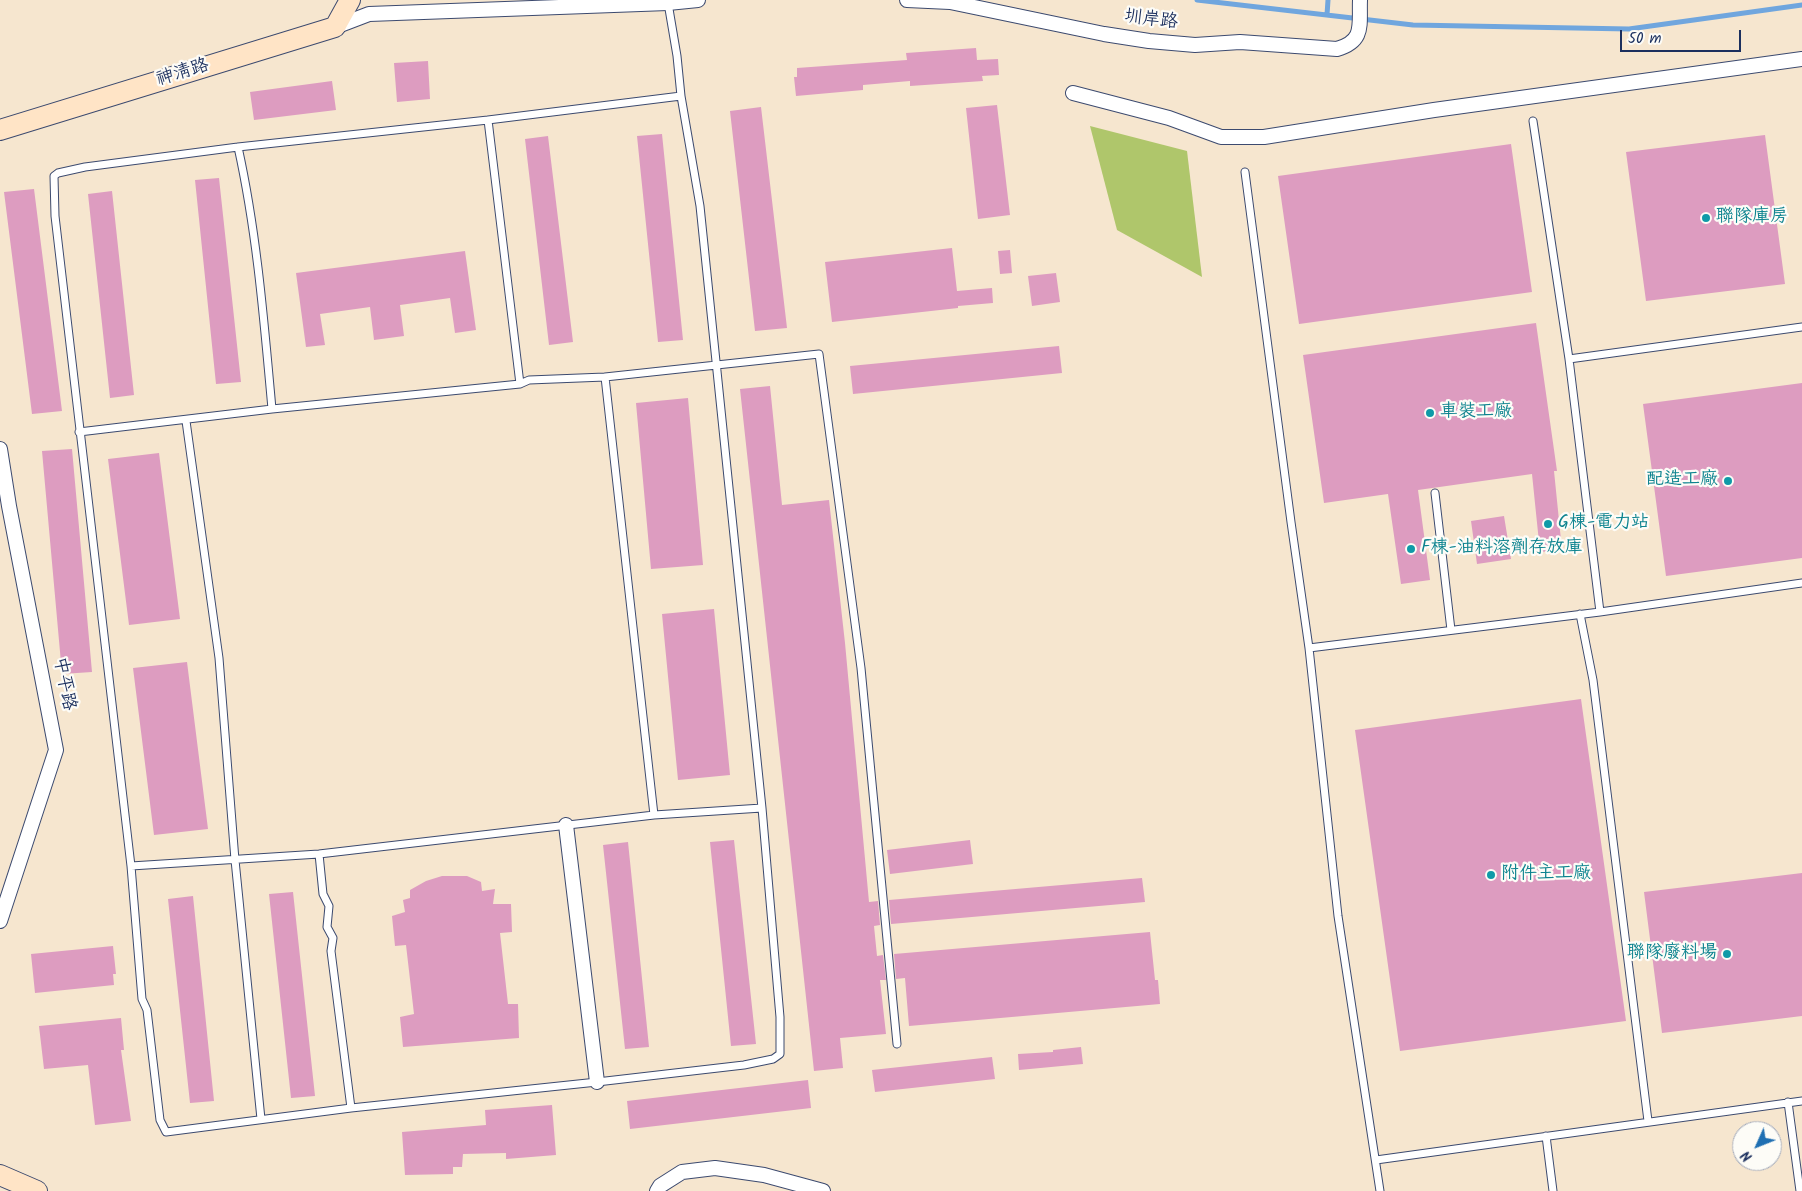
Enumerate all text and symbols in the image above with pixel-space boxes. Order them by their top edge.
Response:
street label: 圳岸路 [1123,7,1179,35]
scale bar [1622,20,1743,52]
text: 50 m [1628,27,1662,51]
street label: 神清路 [154,56,212,92]
place label: 聯隊庫房 [1716,207,1788,229]
marker: 聯隊庫房 [1700,212,1712,224]
place label: 車裝工廠 [1440,402,1512,424]
marker: 車裝工廠 [1424,407,1436,419]
place label: 配造工廠 [1646,470,1718,492]
marker: 配造工廠 [1722,475,1734,487]
place label: G棟-電力站 [1558,513,1649,535]
marker: G棟-電力站 [1542,518,1554,530]
place label: F棟-油料溶劑存放庫 [1421,538,1583,560]
marker: F棟-油料溶劑存放庫 [1405,543,1417,555]
street label: 中平路 [47,655,79,713]
place label: 附件主工廠 [1501,864,1591,886]
marker: 附件主工廠 [1485,869,1497,881]
place label: 聯隊廢料場 [1627,943,1717,965]
marker: 聯隊廢料場 [1721,948,1733,960]
north arrow [1732,1121,1782,1171]
text: N [1736,1145,1758,1167]

